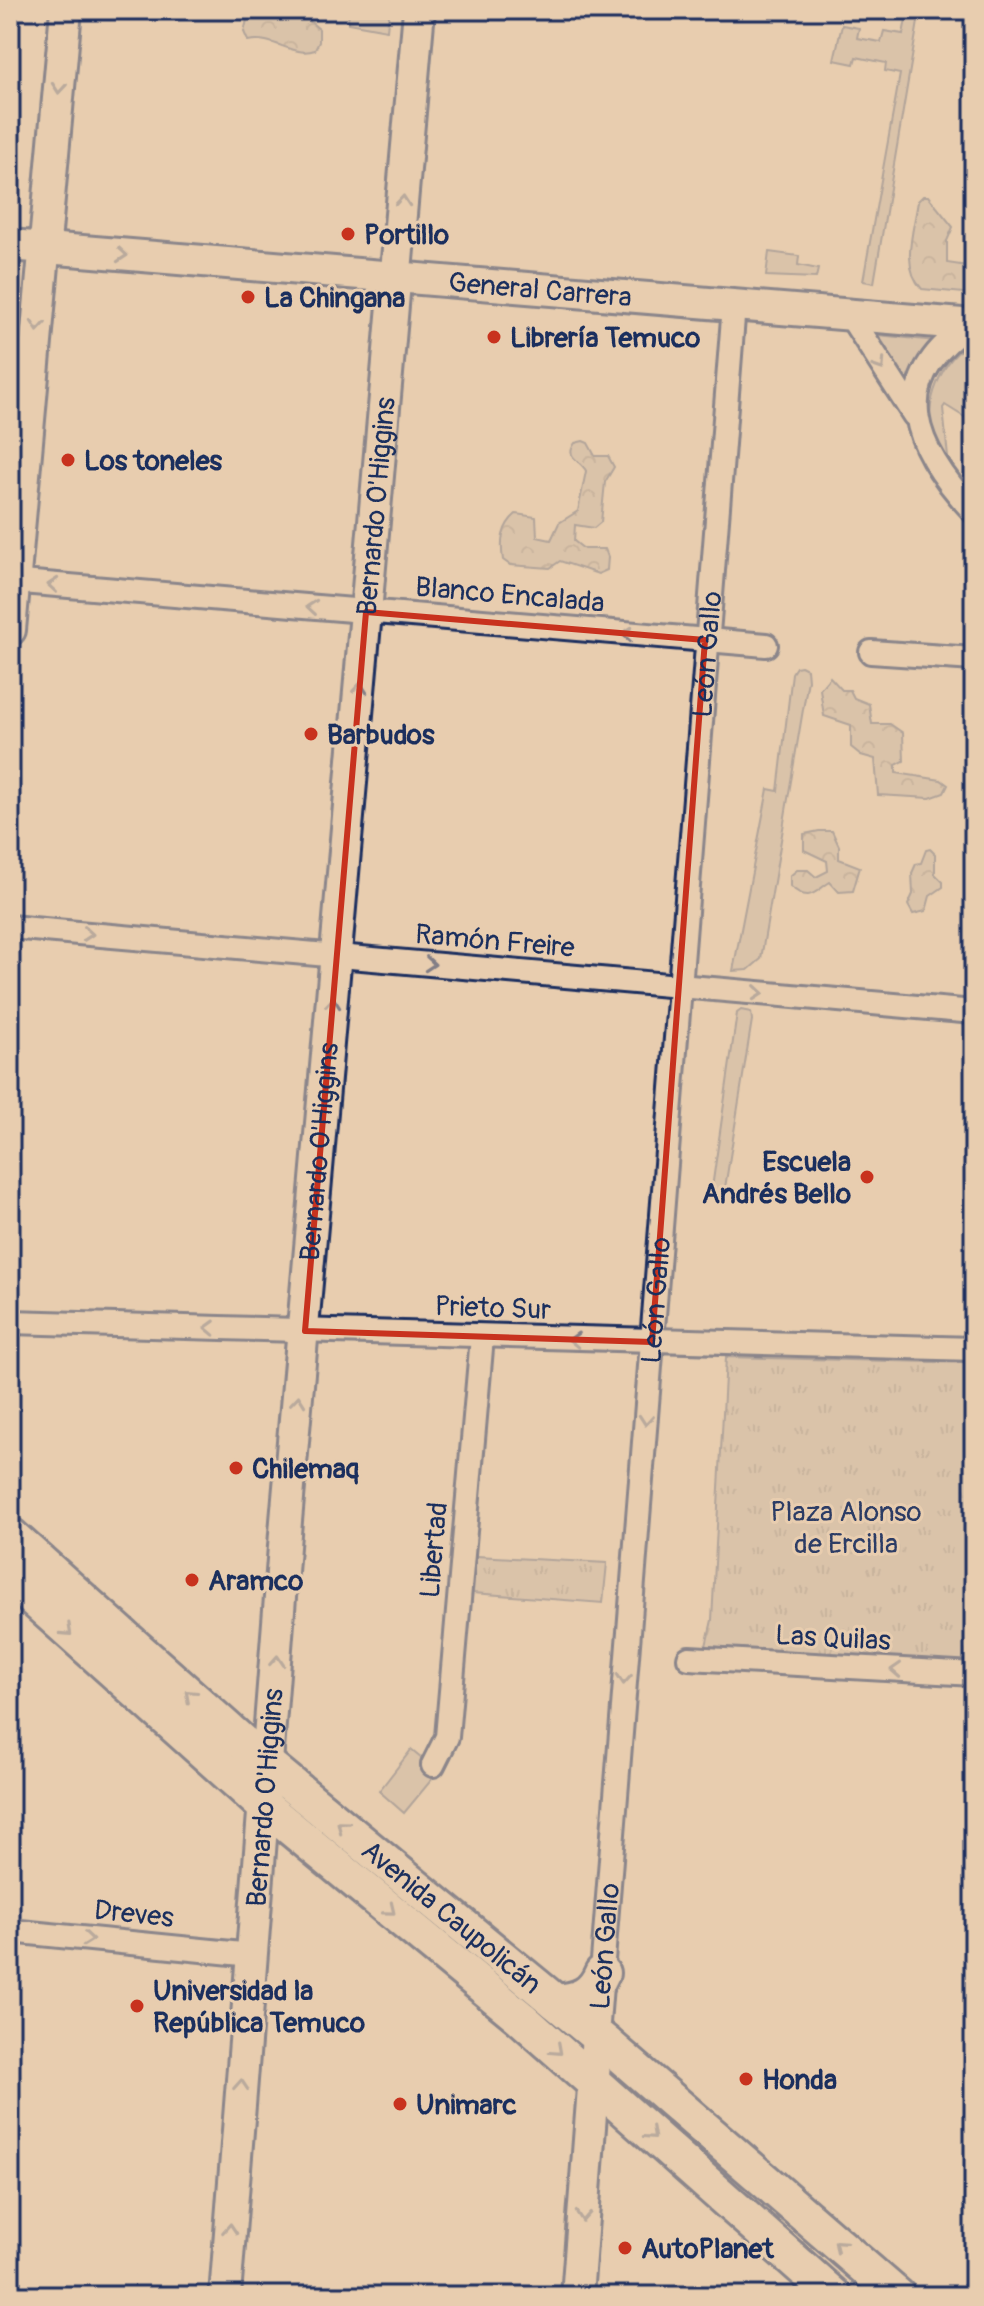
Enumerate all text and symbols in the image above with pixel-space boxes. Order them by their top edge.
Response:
one-way arrow [51,82,68,95]
one-way arrow [394,194,411,207]
place label: Portillo [364,218,449,253]
marker: Portillo [339,225,357,243]
one-way arrow [116,246,129,263]
street label: General Carrera [447,265,633,316]
place label: La Chingana [264,281,405,316]
marker: La Chingana [239,288,257,306]
one-way arrow [29,320,46,333]
place label: Librería Temuco [510,321,700,356]
marker: Librería Temuco [485,328,503,346]
one-way arrow [871,357,886,371]
street label: Bernardo O'Higgins [350,395,404,617]
place label: Los toneles [84,444,223,479]
marker: Los toneles [59,451,77,469]
street label: Blanco Encalada [414,570,606,621]
one-way arrow [47,577,60,594]
street label: León Gallo [685,590,730,719]
one-way arrow [306,599,319,616]
one-way arrow [620,626,633,643]
one-way arrow [351,681,368,694]
place label: Barbudos [327,718,435,753]
marker: Barbudos [302,725,320,743]
street label: Ramón Freire [414,917,576,966]
one-way arrow [82,925,95,942]
one-way arrow [424,955,437,972]
one-way arrow [752,984,765,1001]
one-way arrow [325,996,342,1009]
street label: Bernardo O'Higgins [293,1041,347,1263]
place label: Escuela Andrés Bello [702,1145,851,1212]
marker: Escuela Andrés Bello [858,1168,876,1186]
street label: León Gallo [634,1236,679,1365]
street label: Prieto Sur [434,1289,552,1328]
one-way arrow [203,1319,216,1336]
one-way arrow [567,1331,580,1348]
one-way arrow [289,1395,306,1408]
one-way arrow [638,1414,655,1427]
place label: Chilemaq [252,1452,360,1487]
marker: Chilemaq [227,1459,245,1477]
park label: Plaza Alonso de Ercilla [770,1495,922,1562]
street label: Libertad [413,1501,456,1600]
place label: Aramco [208,1564,303,1599]
marker: Aramco [183,1571,201,1589]
street label: Las Quilas [774,1618,892,1659]
one-way arrow [58,1622,72,1637]
one-way arrow [268,1654,285,1667]
one-way arrow [889,1662,902,1679]
one-way arrow [616,1673,633,1686]
street label: Bernardo O'Higgins [240,1687,292,1908]
one-way arrow [184,1691,199,1705]
one-way arrow [337,1821,351,1836]
street label: Avenida Caupolicán [354,1833,548,2002]
street label: León Gallo [583,1882,628,2011]
street label: Dreves [92,1893,176,1936]
one-way arrow [381,1900,396,1915]
one-way arrow [82,1930,95,1947]
place label: Universidad la República Temuco [153,1974,365,2041]
marker: Universidad la República Temuco [128,1997,146,2015]
one-way arrow [548,2040,563,2055]
place label: Honda [762,2063,837,2098]
marker: Honda [737,2070,755,2088]
one-way arrow [232,2078,249,2091]
place label: Unimarc [416,2088,517,2123]
marker: Unimarc [391,2095,409,2113]
one-way arrow [641,2124,656,2139]
one-way arrow [575,2210,592,2223]
one-way arrow [221,2222,238,2235]
place label: AutoPlanet [641,2232,774,2267]
marker: AutoPlanet [616,2239,634,2257]
one-way arrow [834,2240,848,2255]

